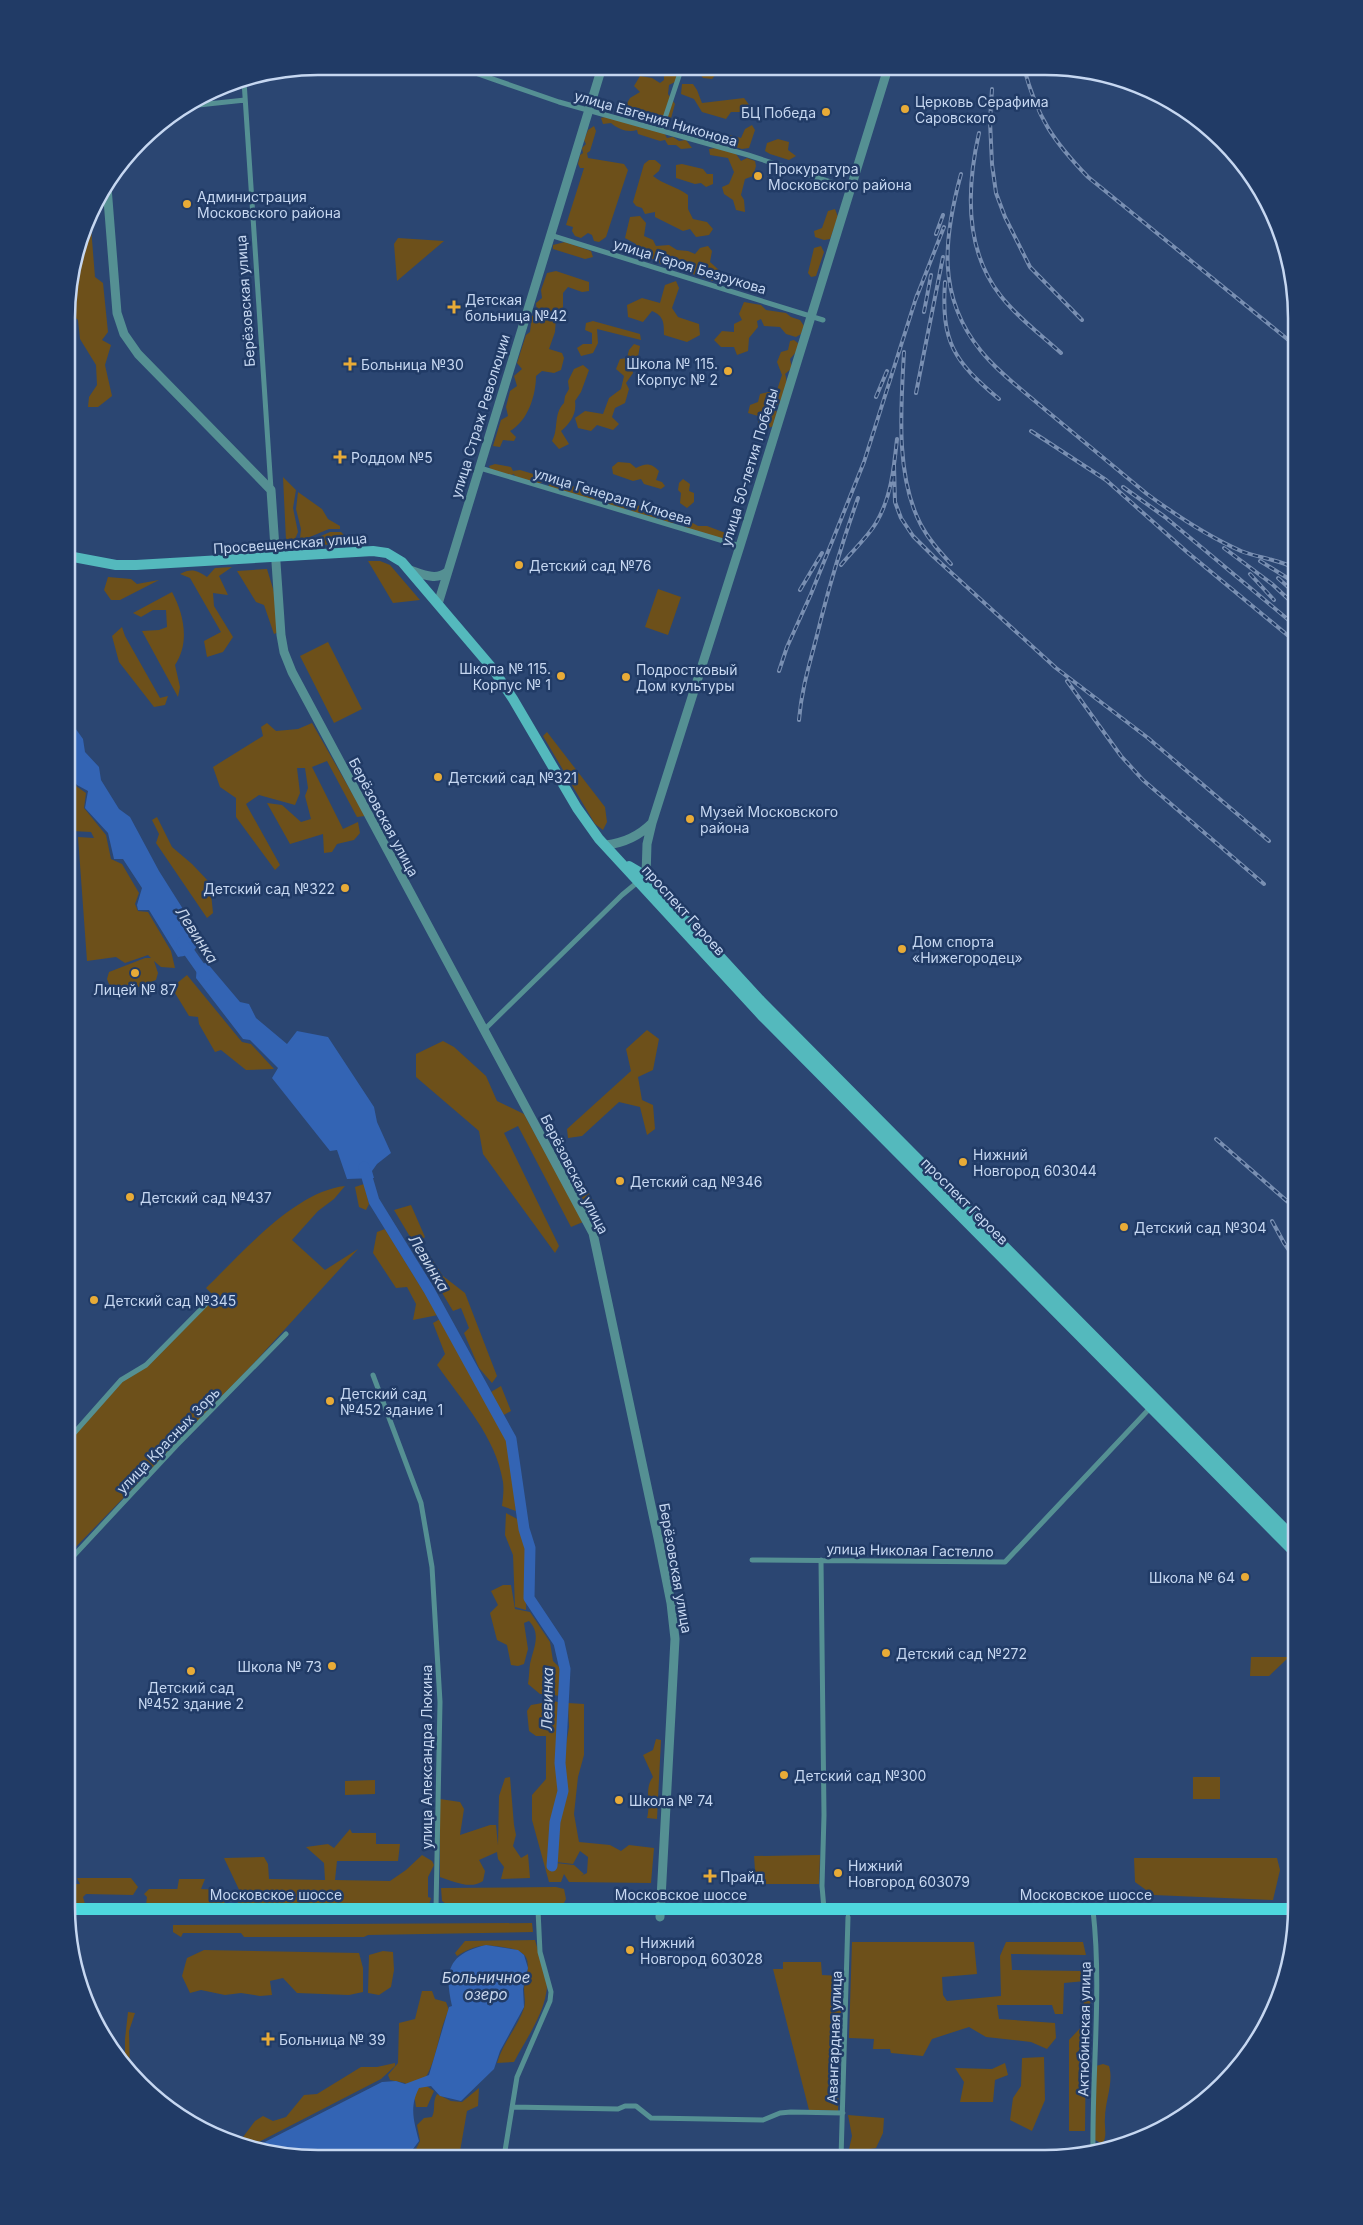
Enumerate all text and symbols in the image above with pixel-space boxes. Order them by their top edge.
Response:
street label: улица Евгения Никонова [572,87,740,149]
place label: Церковь Серафима Саровского [915,93,1049,126]
marker: Церковь Серафима Саровского [899,103,911,115]
place label: БЦ Победа [741,104,816,121]
marker: БЦ Победа [820,106,832,118]
place label: Прокуратура Московского района [768,160,912,193]
marker: Прокуратура Московского района [752,170,764,182]
place label: Администрация Московского района [197,188,341,221]
marker: Администрация Московского района [181,198,193,210]
street label: Берёзовская улица [232,235,258,367]
street label: улица Героя Безрукова [611,235,769,297]
place label: Детская больница №42 [465,291,567,324]
marker: Детская больница №42 [447,300,461,314]
street label: улица Страж Революции [447,332,513,500]
place label: Школа № 115. Корпус № 2 [626,355,718,388]
place label: Больница №30 [361,356,464,373]
marker: Больница №30 [343,357,357,371]
marker: Школа № 115. Корпус № 2 [722,365,734,377]
street label: улица 50-летия Победы [717,386,781,548]
place label: Роддом №5 [351,449,433,466]
marker: Роддом №5 [333,450,347,464]
street label: улица Генерала Клюева [532,464,694,528]
street label: Просвещенская улица [212,529,368,557]
place label: Детский сад №76 [529,557,651,574]
marker: Детский сад №76 [513,559,525,571]
place label: Школа № 115. Корпус № 1 [459,660,551,693]
place label: Подростковый Дом культуры [636,661,737,694]
marker: Школа № 115. Корпус № 1 [555,670,567,682]
marker: Подростковый Дом культуры [620,671,632,683]
street label: Берёзовская улица [345,755,423,879]
place label: Детский сад №321 [448,769,577,786]
marker: Детский сад №321 [432,771,444,783]
place label: Музей Московского района [700,803,838,836]
marker: Музей Московского района [684,813,696,825]
street label: проспект Героев [639,861,729,959]
place label: Детский сад №322 [203,880,335,897]
marker: Детский сад №322 [339,882,351,894]
water label: Левинка [172,903,222,967]
place label: Дом спорта «Нижегородец» [912,933,1023,966]
marker: Дом спорта «Нижегородец» [896,943,908,955]
marker: Лицей № 87 [129,967,141,979]
place label: Лицей № 87 [93,981,177,998]
street label: Берёзовская улица [537,1111,613,1237]
place label: Нижний Новгород 603044 [973,1146,1097,1179]
street label: проспект Героев [918,1154,1012,1248]
marker: Нижний Новгород 603044 [957,1156,969,1168]
place label: Детский сад №346 [630,1173,762,1190]
marker: Детский сад №346 [614,1175,626,1187]
place label: Детский сад №437 [140,1189,272,1206]
marker: Детский сад №437 [124,1191,136,1203]
place label: Детский сад №304 [1134,1219,1267,1236]
marker: Детский сад №304 [1118,1221,1130,1233]
water label: Левинка [405,1231,453,1295]
place label: Детский сад №345 [104,1292,236,1309]
marker: Детский сад №345 [88,1294,100,1306]
street label: улица Красных Зорь [113,1383,223,1497]
place label: Детский сад №452 здание 1 [340,1385,443,1418]
marker: Детский сад №452 здание 1 [324,1395,336,1407]
street label: Берёзовская улица [656,1501,696,1635]
street label: улица Николая Гастелло [826,1540,994,1560]
place label: Школа № 64 [1149,1569,1235,1586]
marker: Школа № 64 [1239,1571,1251,1583]
place label: Детский сад №272 [896,1645,1027,1662]
marker: Детский сад №272 [880,1647,892,1659]
place label: Школа № 73 [238,1658,322,1675]
marker: Школа № 73 [326,1660,338,1672]
marker: Детский сад №452 здание 2 [185,1665,197,1677]
street label: улица Александра Люкина [418,1665,435,1849]
water label: Левинка [537,1667,557,1731]
place label: Детский сад №452 здание 2 [138,1679,244,1712]
place label: Детский сад №300 [794,1767,926,1784]
marker: Детский сад №300 [778,1769,790,1781]
place label: Школа № 74 [629,1792,713,1809]
marker: Школа № 74 [613,1794,625,1806]
place label: Нижний Новгород 603079 [848,1857,970,1890]
marker: Нижний Новгород 603079 [832,1867,844,1879]
place label: Прайд [720,1868,764,1885]
marker: Прайд [704,1870,716,1882]
street label: Московское шоссе [210,1886,342,1903]
street label: Московское шоссе [615,1886,747,1903]
street label: Московское шоссе [1020,1886,1152,1903]
place label: Нижний Новгород 603028 [640,1934,763,1967]
marker: Нижний Новгород 603028 [624,1944,636,1956]
street label: Актюбинская улица [1074,1961,1094,2097]
water label: Больничное озеро [442,1968,530,2004]
street label: Авангардная улица [823,1970,845,2104]
place label: Больница № 39 [279,2031,386,2048]
marker: Больница № 39 [261,2032,275,2046]

